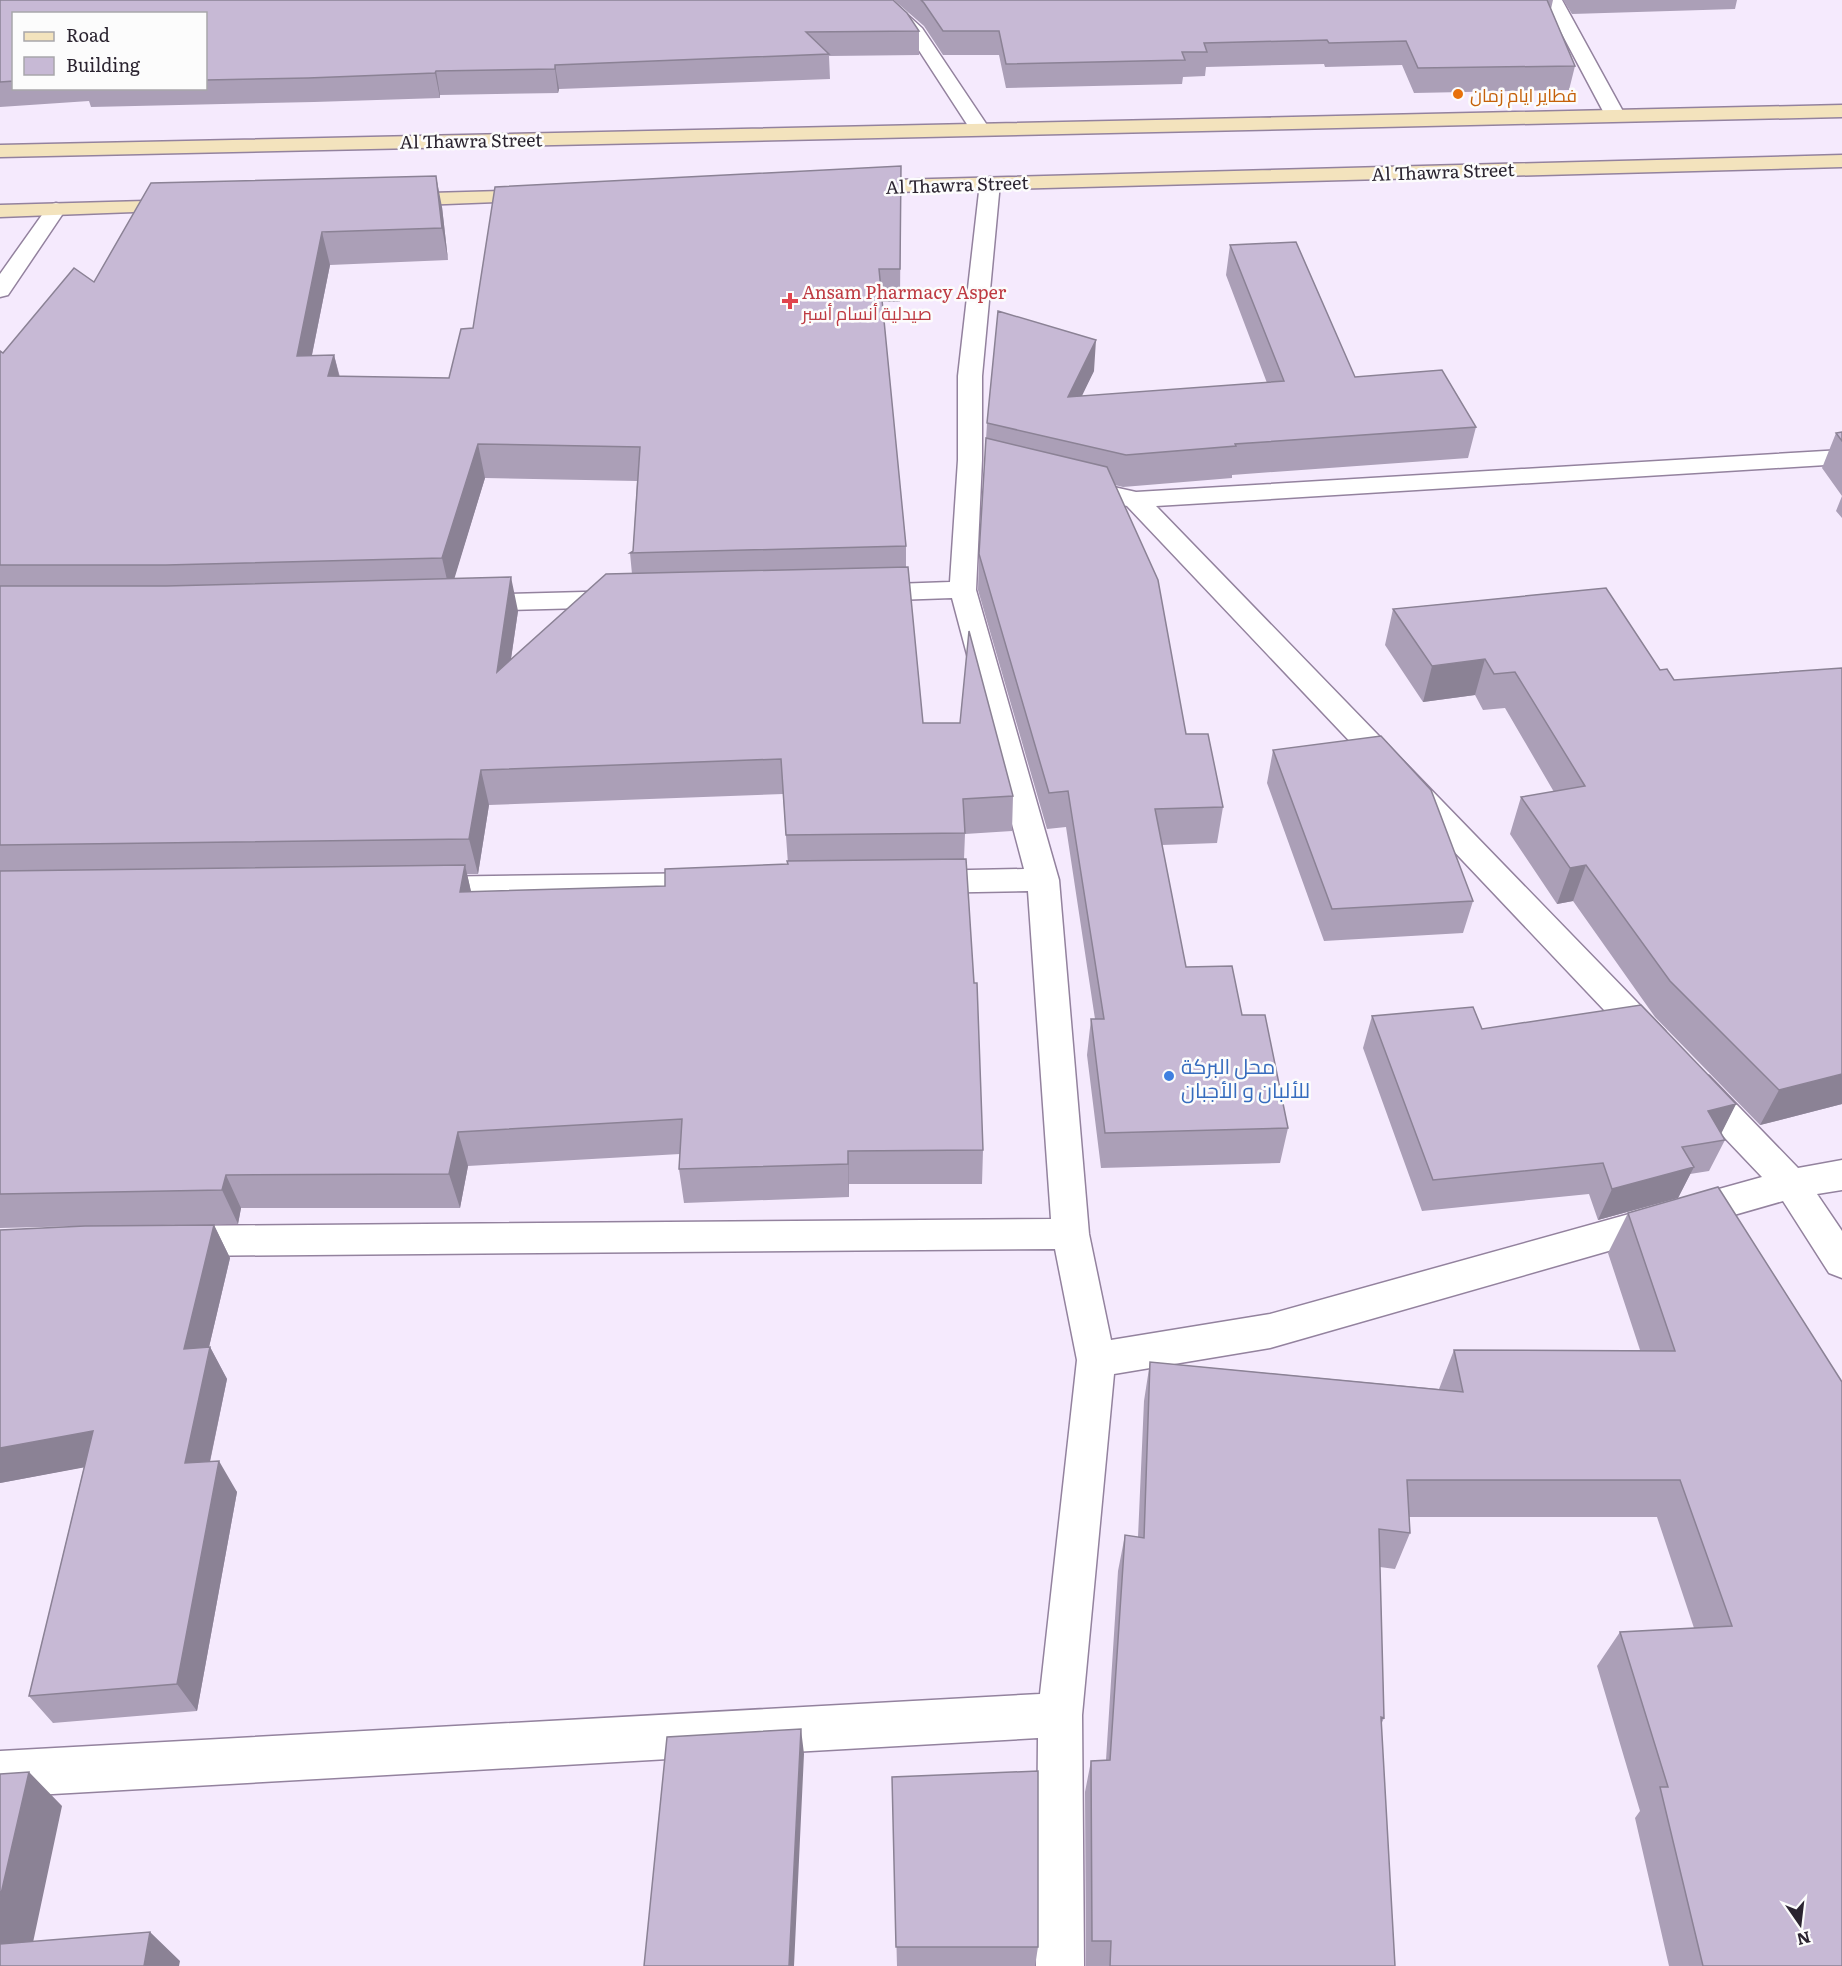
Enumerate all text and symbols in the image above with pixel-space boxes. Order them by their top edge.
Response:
legend [12,12,207,90]
text: Road [66,21,110,48]
text: Building [66,51,141,78]
place label: فطاير ايام زمان [1470,81,1577,108]
marker: فطاير ايام زمان [1451,87,1465,101]
street label: Al Thawra Street [399,125,543,155]
street label: Al Thawra Street [1371,155,1516,187]
street label: Al Thawra Street [885,168,1030,200]
place label: Ansam Pharmacy Asper صيدلية أنسام أسبر [801,278,1007,326]
marker: Ansam Pharmacy Asper صيدلية أنسام أسبر [783,294,797,308]
place label: محل البركة للألبان و الأجبان [1181,1049,1310,1104]
marker: محل البركة للألبان و الأجبان [1162,1069,1176,1083]
north arrow [1770,1894,1830,1954]
text: N [1794,1926,1813,1953]

